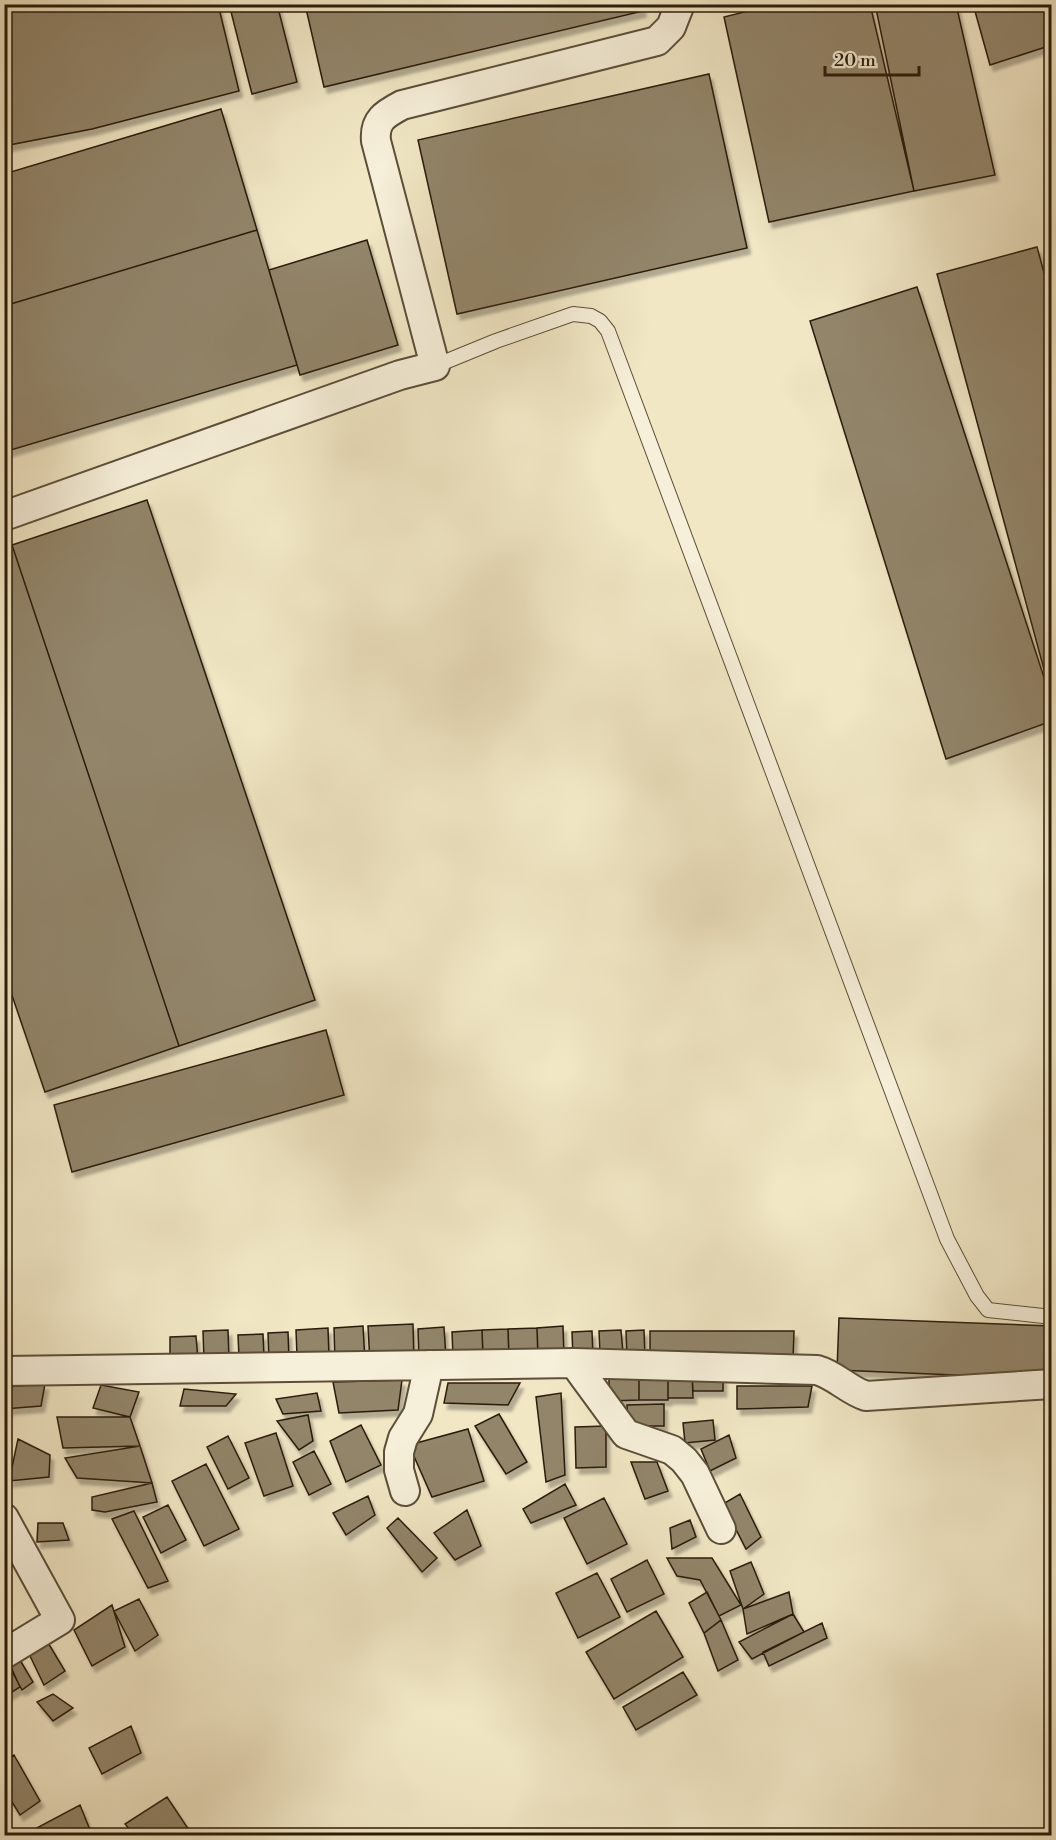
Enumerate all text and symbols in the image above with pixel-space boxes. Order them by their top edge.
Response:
scale bar [825,39,920,77]
text: 20 m [834,49,876,72]

